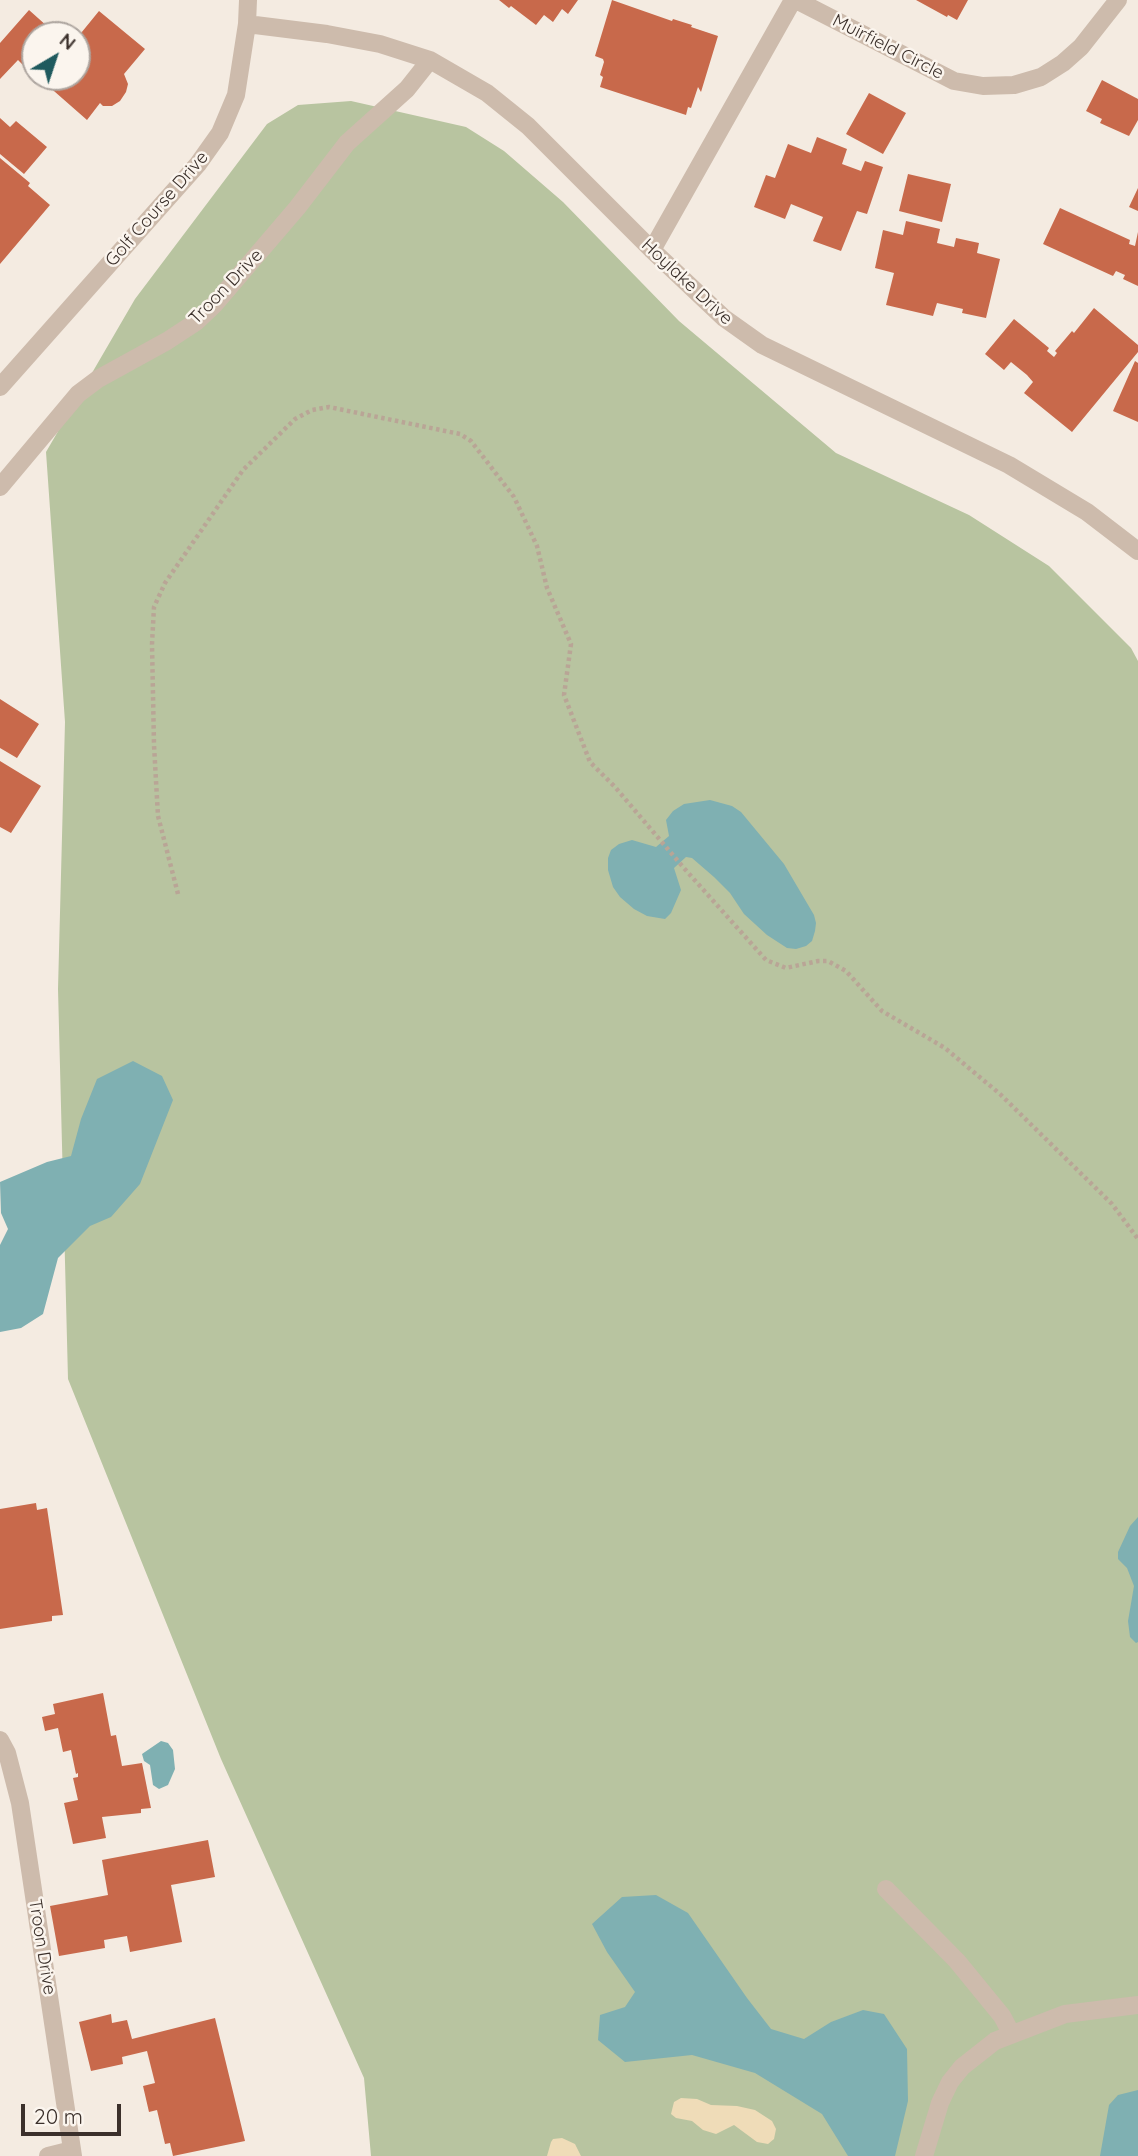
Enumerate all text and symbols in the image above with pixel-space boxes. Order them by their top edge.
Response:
street label: Muirfield Circle [829,10,947,84]
north arrow [21,21,91,91]
text: N [55,28,81,55]
street label: Golf Course Drive [101,147,213,271]
street label: Hoylake Drive [637,234,737,330]
street label: Troon Drive [185,245,267,329]
street label: Troon Drive [24,1898,60,1996]
scale bar [24,2090,124,2134]
text: 20 m [34,2103,83,2129]

